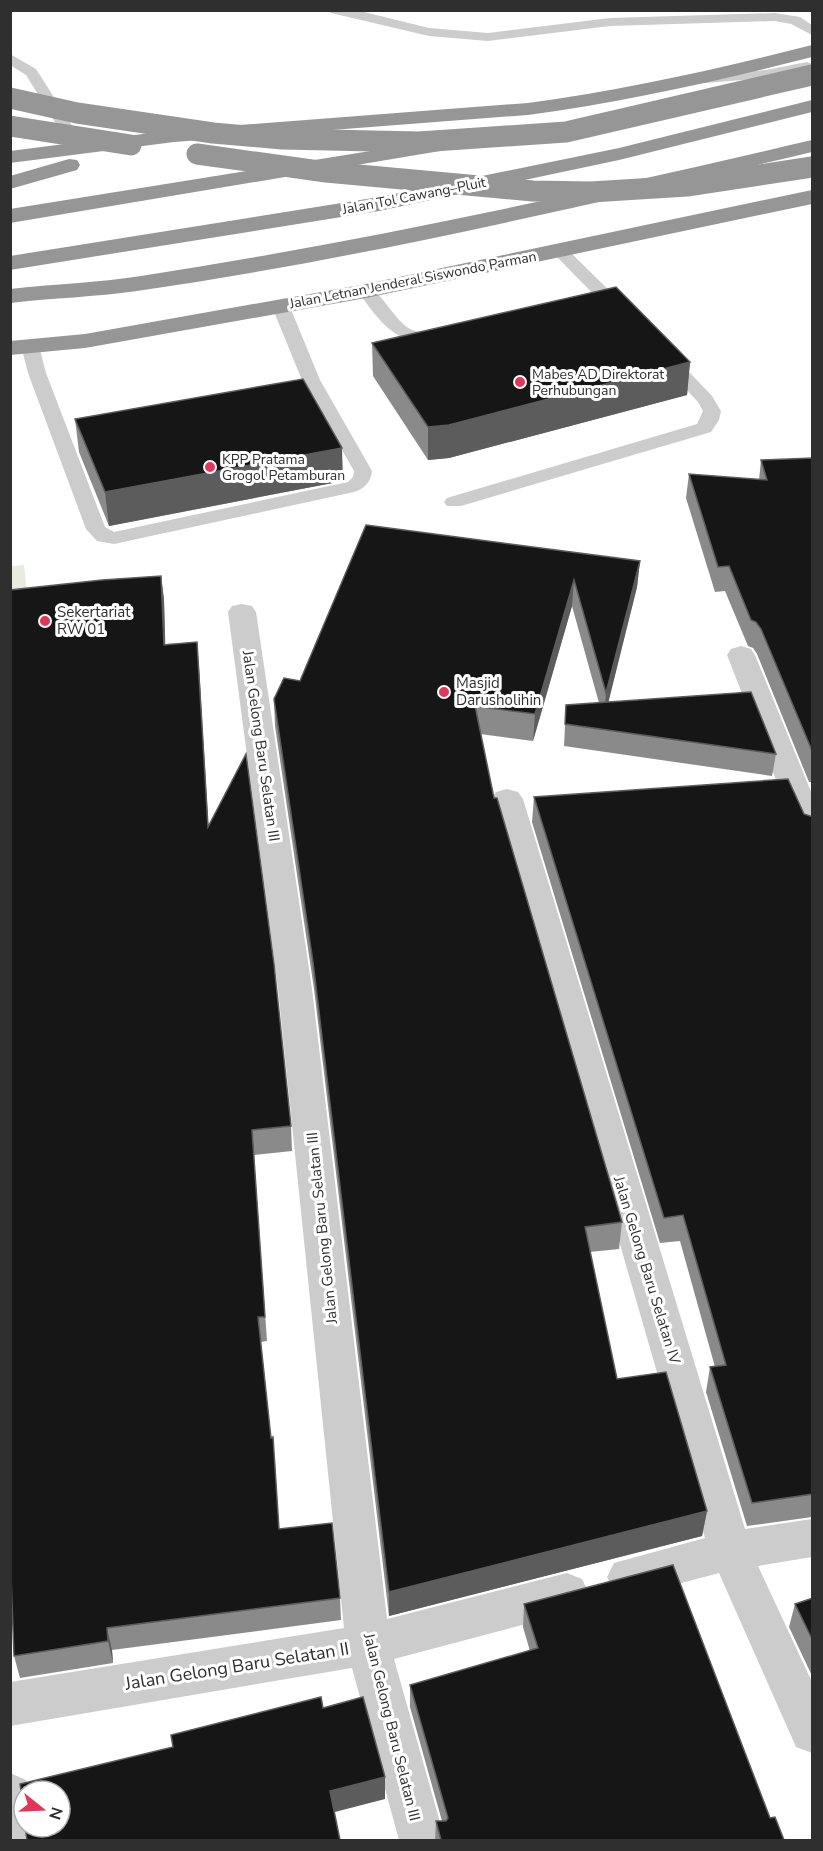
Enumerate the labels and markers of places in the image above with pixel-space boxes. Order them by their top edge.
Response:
place label: Mabes AD Direktorat Perhubungan [532,365,664,400]
marker: Mabes AD Direktorat Perhubungan [513,375,527,389]
place label: KPP Pratama Grogol Petamburan [222,450,345,485]
marker: KPP Pratama Grogol Petamburan [203,460,217,474]
place label: Sekertariat RW 01 [57,602,131,639]
marker: Sekertariat RW 01 [38,614,52,628]
place label: Masjid Darusholihin [456,673,541,710]
marker: Masjid Darusholihin [437,685,451,699]

